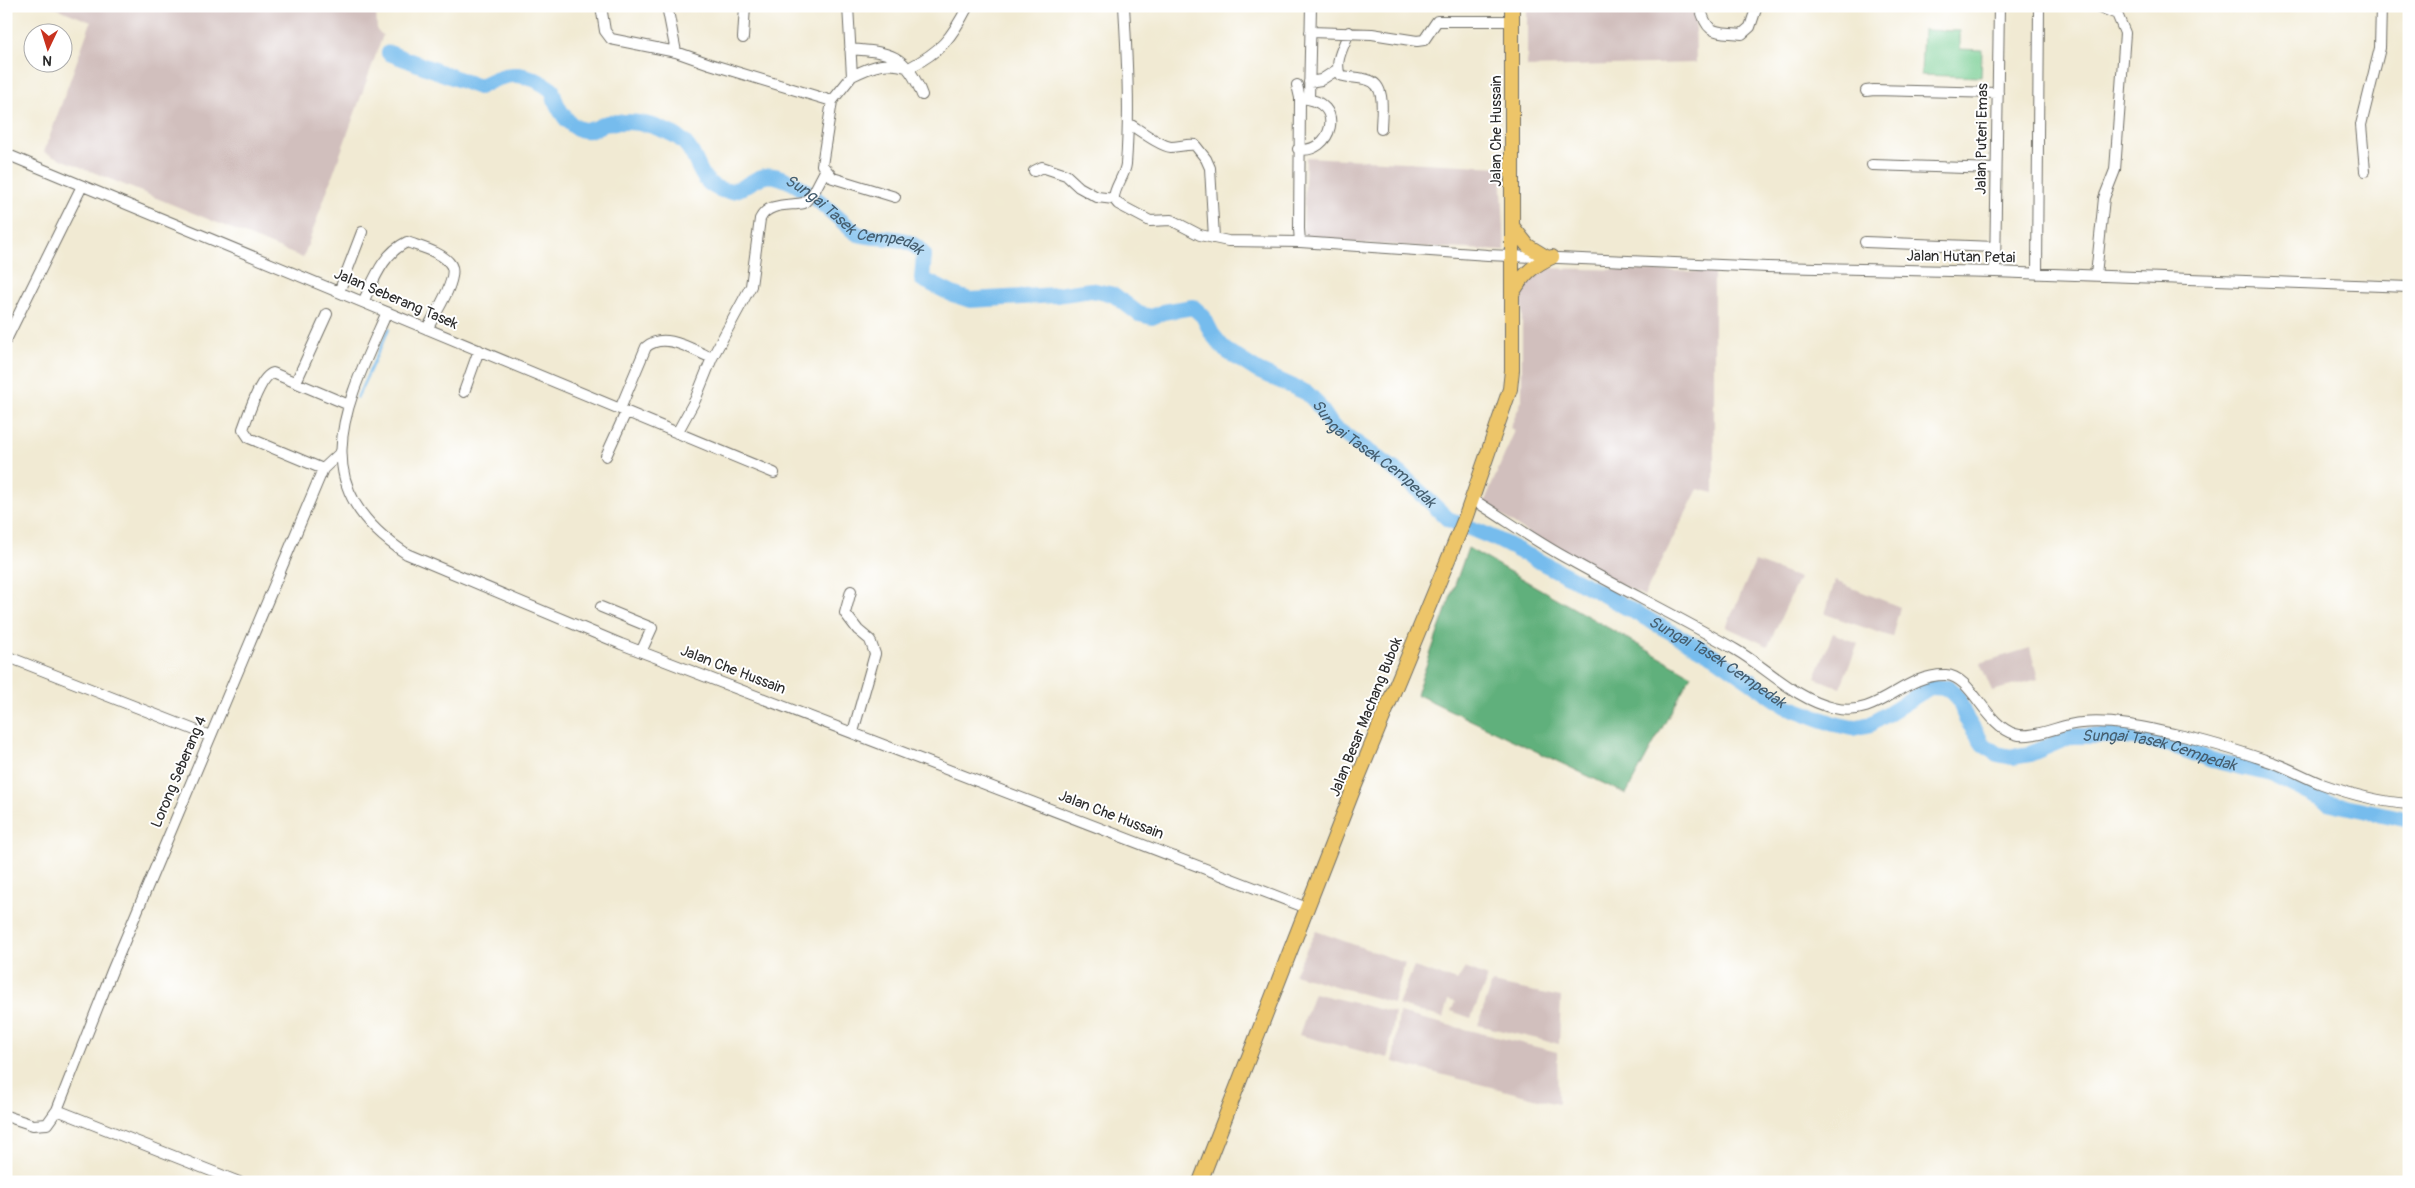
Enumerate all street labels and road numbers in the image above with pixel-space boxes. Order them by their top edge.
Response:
street label: Jalan Che Hussain [1487,75,1506,187]
street label: Jalan Puteri Emas [1972,83,1992,195]
street label: Jalan Hutan Petai [1906,247,2016,267]
street label: Jalan Seberang Tasek [331,264,462,334]
street label: Jalan Besar Machang Bubok [1325,634,1407,799]
street label: Jalan Che Hussain [678,641,788,699]
street label: Lorong Seberang 4 [147,713,211,831]
street label: Jalan Che Hussain [1056,786,1166,844]

